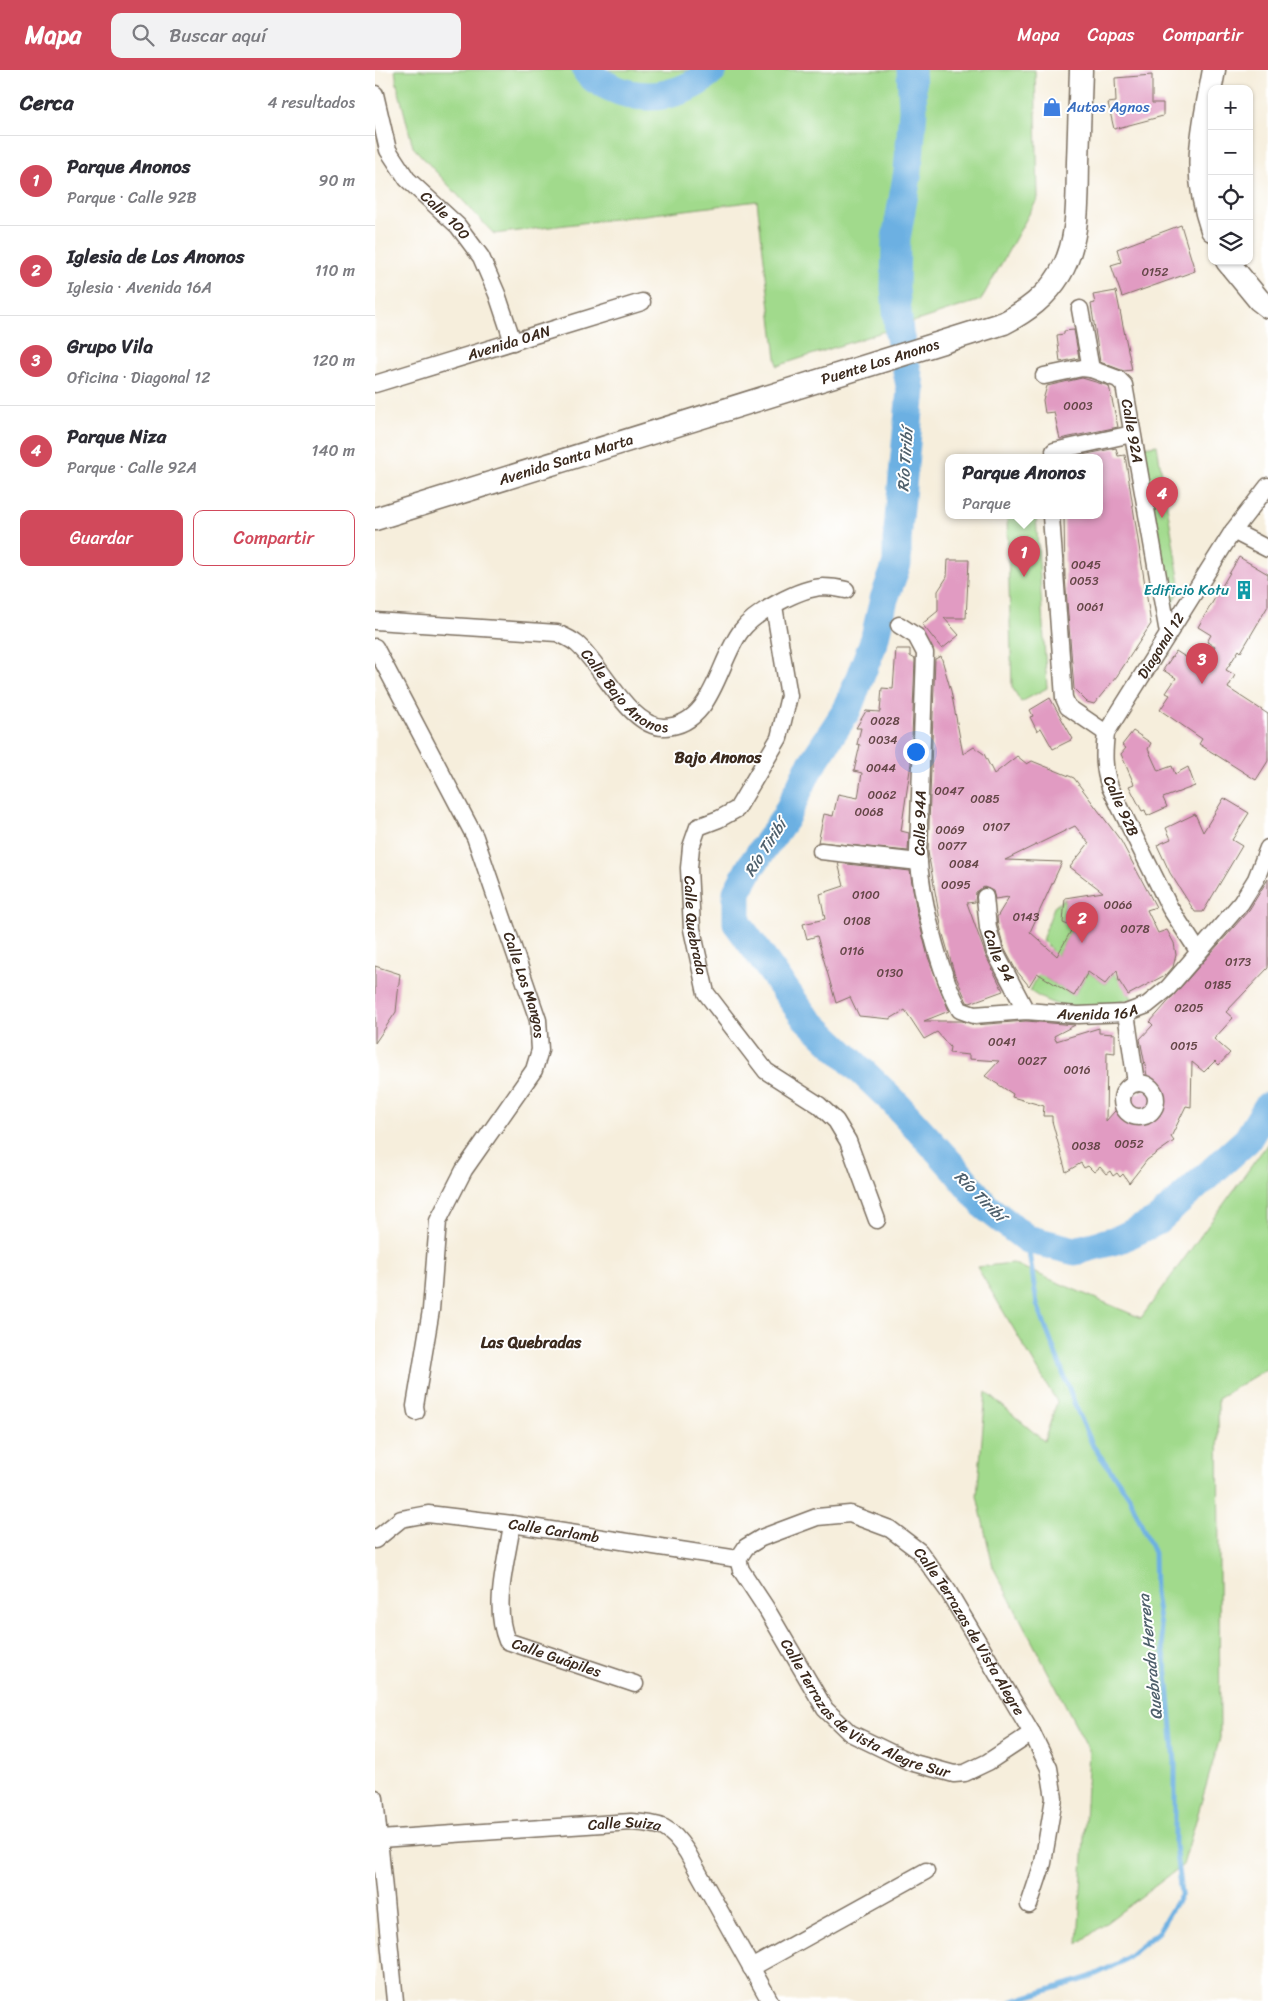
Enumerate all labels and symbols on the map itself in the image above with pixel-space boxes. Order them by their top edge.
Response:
place label: Autos Agnos [1066,94,1150,120]
shop icon: Autos Agnos [1041,96,1063,118]
street label: Calle 100 [414,184,477,246]
house number: 0152 [1142,261,1169,283]
street label: Avenida 0AN [463,318,554,368]
street label: Puente Los Anonos [818,331,943,392]
house number: 0003 [1063,395,1093,417]
street label: Calle 92A [1114,397,1151,465]
water label: Río Tiribí [888,423,922,493]
street label: Avenida Santa Marta [494,426,637,493]
pin: 4 [1146,477,1178,518]
pin: 1 [1008,536,1040,577]
house number: 0045 [1071,554,1101,576]
house number: 0053 [1069,570,1099,592]
place label: Edificio Kotu [1144,577,1229,603]
building icon: Edificio Kotu [1233,579,1255,601]
house number: 0061 [1076,596,1104,618]
street label: Diagonal 12 [1130,607,1192,684]
street label: Calle Bajo Anonos [574,642,669,740]
pin: 3 [1186,643,1218,684]
house number: 0028 [870,710,900,732]
house number: 0034 [868,729,898,751]
your location [903,739,929,765]
district label: Bajo Anonos [675,743,762,772]
house number: 0044 [866,757,897,779]
street label: Calle 92B [1096,771,1146,841]
house number: 0047 [934,780,965,802]
house number: 0062 [868,784,897,806]
house number: 0085 [970,788,1000,810]
street label: Calle 94A [906,790,934,856]
house number: 0068 [854,801,884,823]
water label: Río Tiribí [736,810,797,882]
house number: 0107 [982,816,1011,838]
house number: 0069 [935,819,965,841]
house number: 0077 [938,835,968,857]
house number: 0084 [949,853,979,875]
house number: 0095 [941,874,971,896]
street label: Calle Quebrada [676,875,715,978]
house number: 0100 [852,884,880,906]
house number: 0066 [1104,894,1133,916]
pin: 2 [1066,902,1098,943]
house number: 0143 [1013,906,1040,928]
house number: 0108 [843,910,871,932]
house number: 0078 [1120,918,1150,940]
street label: Calle 94 [976,926,1022,987]
street label: Calle Los Mangos [496,928,552,1040]
house number: 0116 [840,940,865,962]
house number: 0173 [1225,951,1251,973]
house number: 0130 [877,962,904,984]
house number: 0185 [1204,974,1232,996]
street label: Avenida 16A [1055,997,1142,1028]
house number: 0205 [1174,997,1204,1019]
house number: 0041 [988,1031,1016,1053]
house number: 0015 [1170,1035,1198,1057]
house number: 0027 [1018,1050,1048,1072]
house number: 0016 [1063,1059,1091,1081]
house number: 0052 [1114,1133,1144,1155]
house number: 0038 [1072,1135,1101,1157]
water label: Río Tiribí [947,1163,1016,1232]
district label: Las Quebradas [481,1328,582,1357]
street label: Calle Carlamb [507,1511,601,1550]
street label: Calle Terrazas de Vista Alegre [907,1541,1032,1721]
water label: Quebrada Herrera [1129,1591,1171,1721]
street label: Calle Guápiles [508,1631,605,1685]
street label: Calle Terrazas de Vista Alegre Sur [773,1633,954,1786]
street label: Calle Suiza [587,1809,665,1839]

